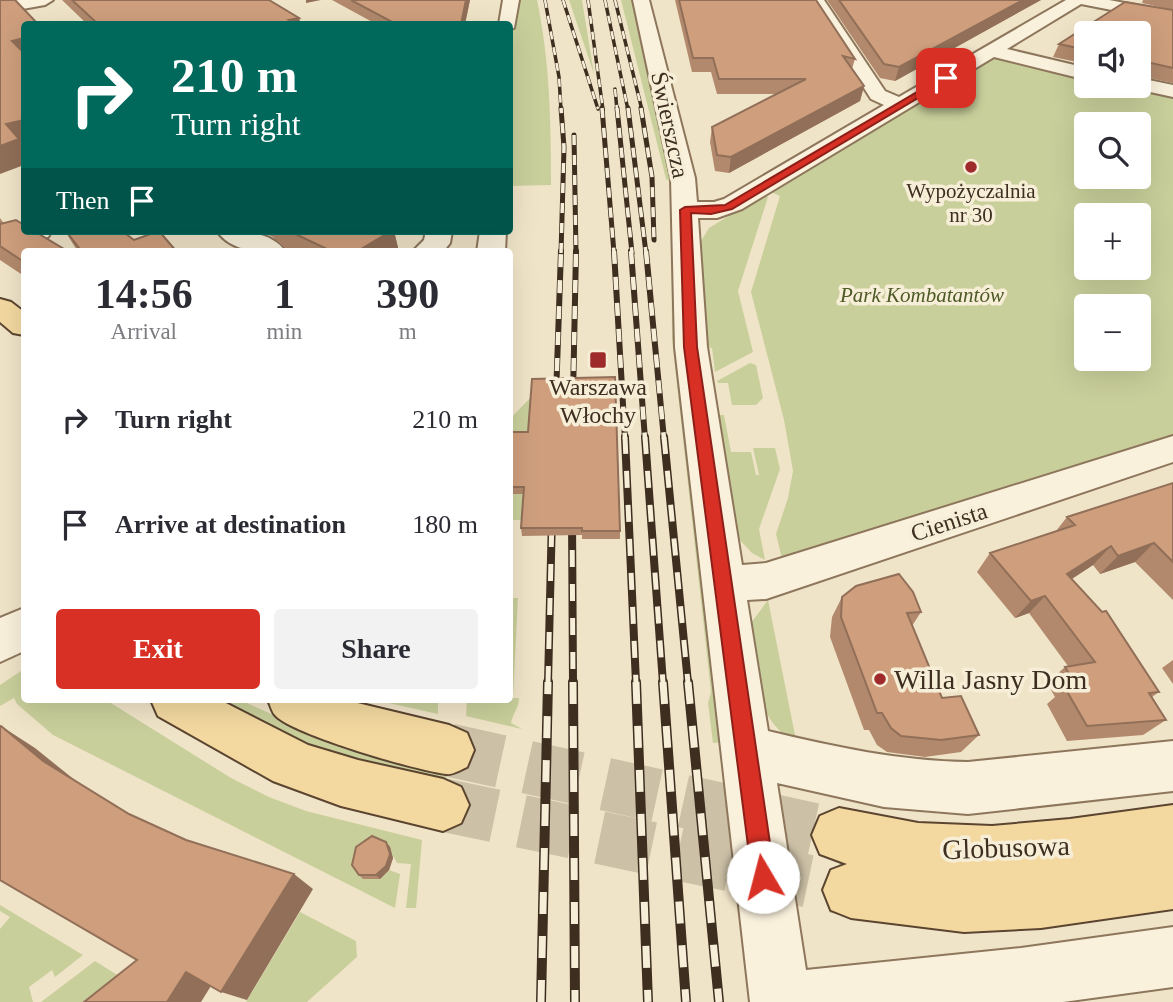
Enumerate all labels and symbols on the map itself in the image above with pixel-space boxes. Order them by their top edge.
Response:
pin [916,48,976,108]
street label: Świerszcza [646,70,694,181]
marker: Wypożyczalnia nr 30 [963,159,979,175]
place label: Wypożyczalnia nr 30 [906,179,1036,227]
park label: Park Kombatantów [839,283,1004,307]
marker: Warszawa Włochy [588,350,608,370]
place label: Warszawa Włochy [549,374,647,428]
street label: Cienista [908,497,991,547]
place label: Willa Jasny Dom [894,664,1088,695]
marker: Willa Jasny Dom [872,671,888,687]
street label: Globusowa [942,830,1071,865]
position arrow [726,840,800,914]

